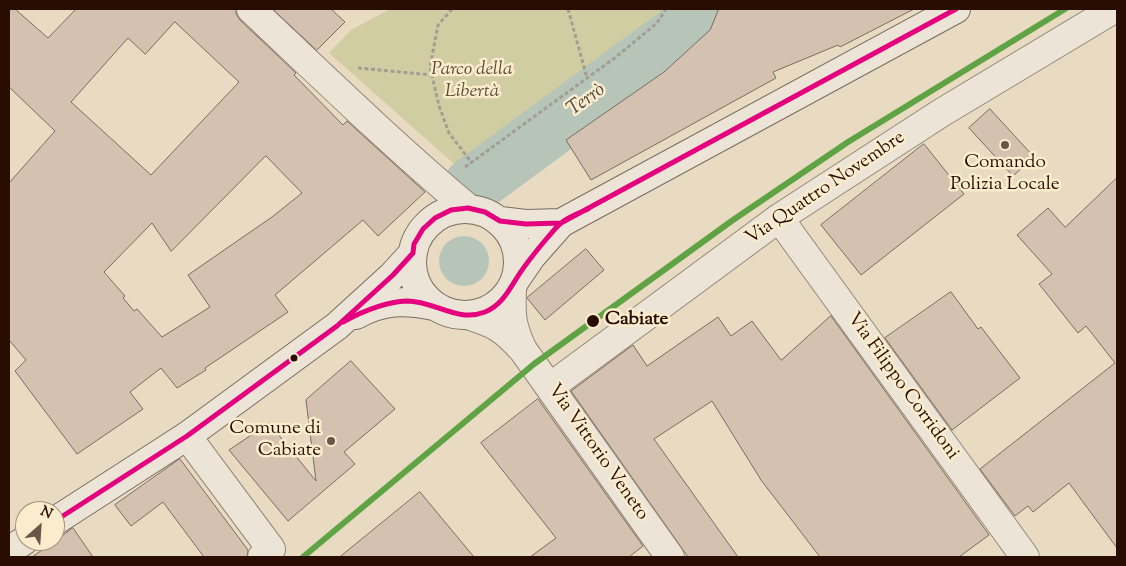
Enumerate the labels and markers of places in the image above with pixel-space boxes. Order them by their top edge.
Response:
marker: Comando Polizia Locale [999,139,1011,151]
place label: Comando Polizia Locale [950,153,1060,197]
place label: Cabiate [605,310,668,332]
marker: Cabiate [585,313,601,329]
unlabelled marker [289,353,299,363]
place label: Comune di Cabiate [229,419,321,463]
marker: Comune di Cabiate [325,435,337,447]

